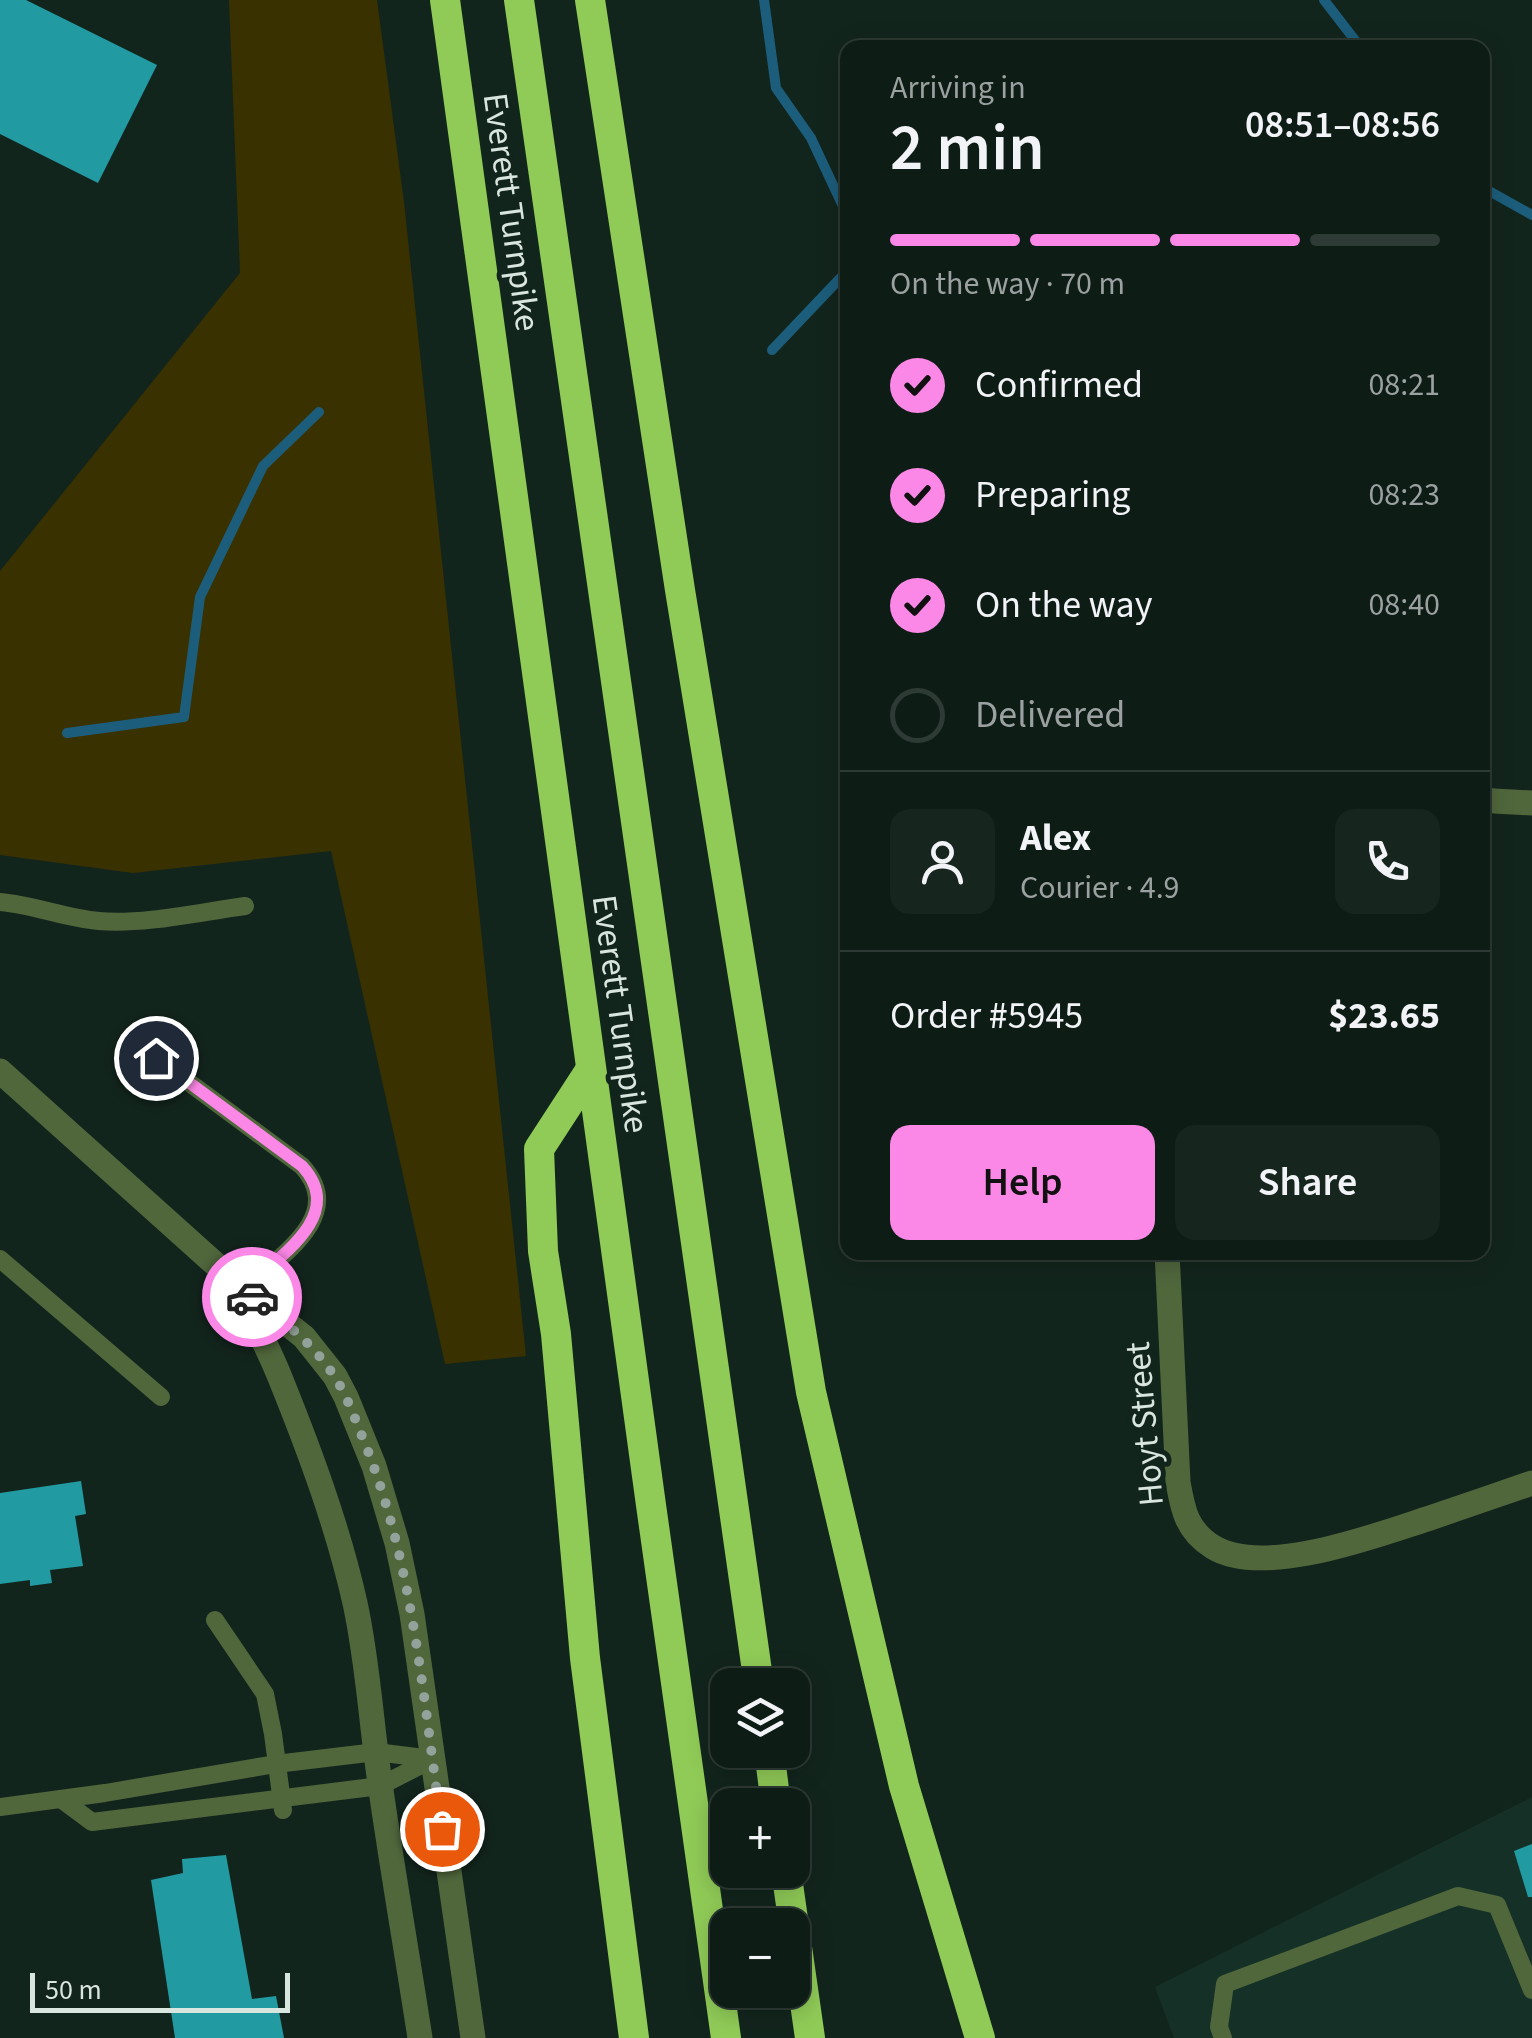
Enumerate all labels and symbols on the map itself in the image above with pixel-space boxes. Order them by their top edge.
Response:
street label: Everett Turnpike [470,90,552,334]
street label: Everett Turnpike [579,892,661,1136]
pin [114,1016,199,1101]
courier [202,1247,302,1347]
street label: Hoyt Street [1113,1340,1177,1508]
pin [400,1787,485,1872]
scale bar [30,1968,290,2012]

